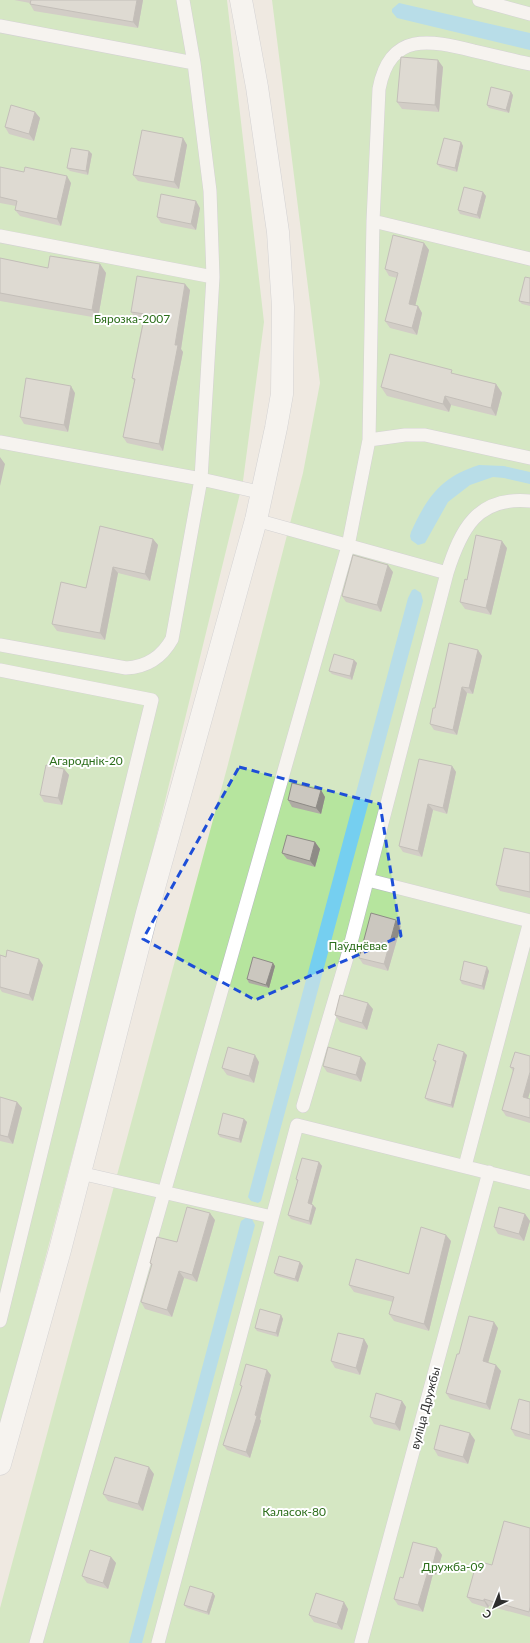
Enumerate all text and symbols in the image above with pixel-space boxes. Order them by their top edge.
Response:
park label: Бярозка-2007 [94,311,170,326]
park label: Агароднік-20 [49,753,123,768]
park label: Паўднёвае [329,938,387,953]
street label: вуліца Дружбы [407,1365,443,1451]
park label: Каласок-80 [262,1504,326,1519]
park label: Дружба-09 [422,1559,484,1574]
north arrow [474,1587,514,1627]
text: С [479,1607,494,1622]

